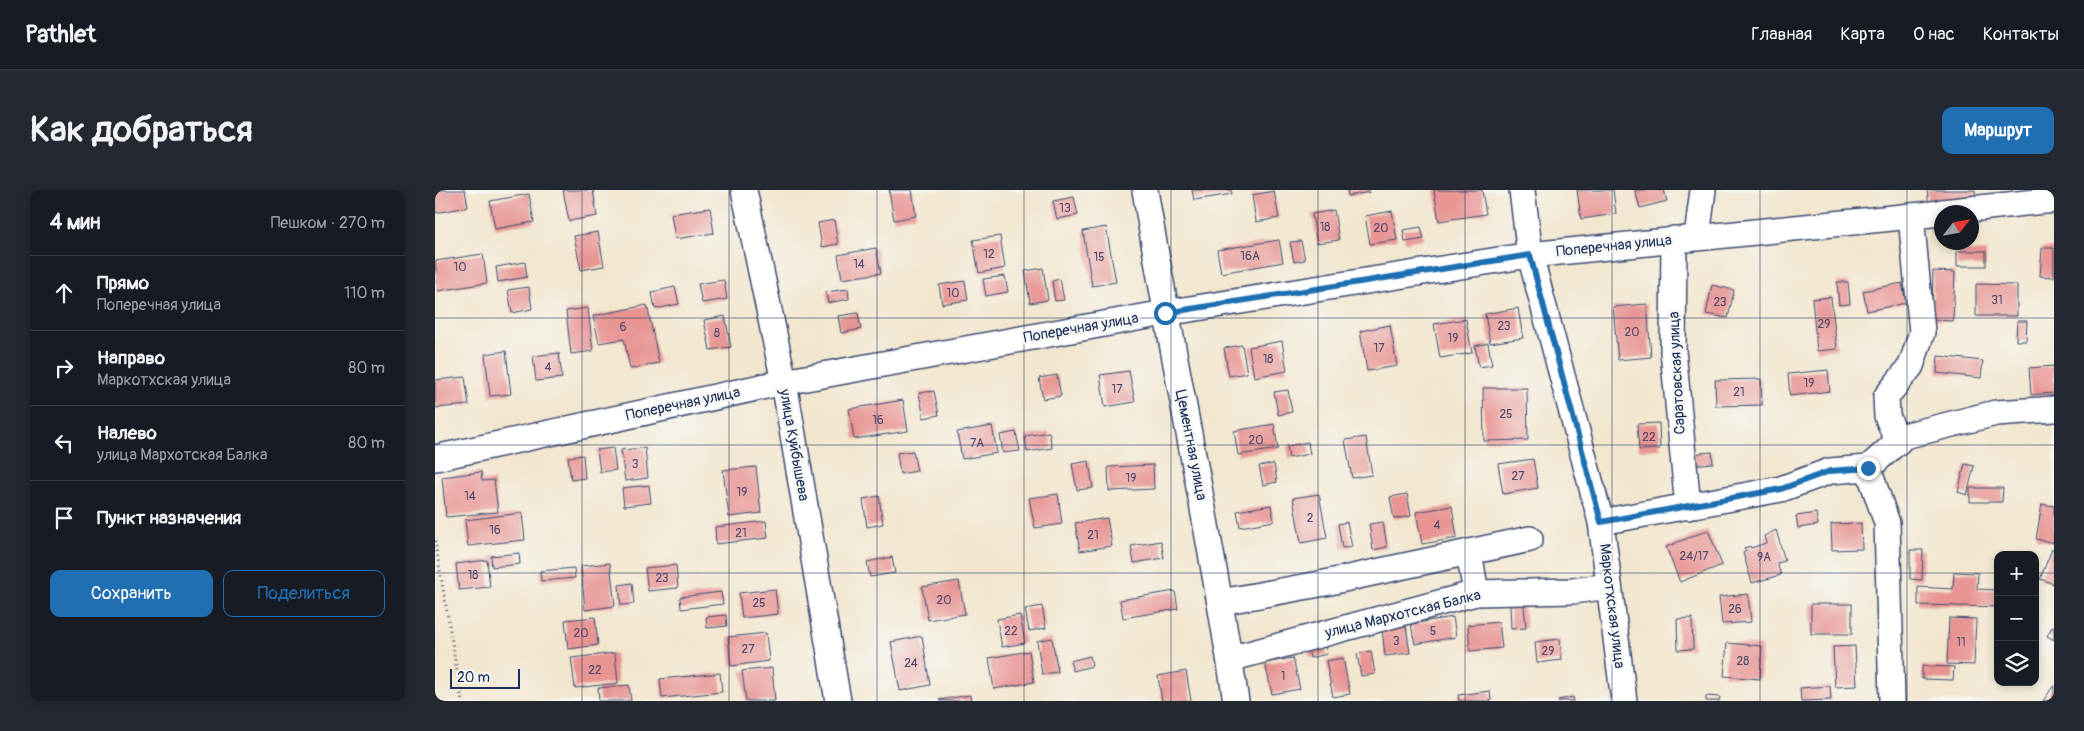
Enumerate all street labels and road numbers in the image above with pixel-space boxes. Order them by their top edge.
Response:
street label: Поперечная улица [1555,230,1673,262]
street label: Поперечная улица [1022,309,1140,347]
street label: Саратовская улица [1664,311,1690,435]
street label: Поперечная улица [624,383,742,425]
street label: улица Куйбышева [775,386,813,503]
street label: Цементная улица [1171,388,1211,502]
street label: Маркотхская улица [1595,542,1629,670]
street label: улица Мархотская Балка [1322,585,1483,643]

